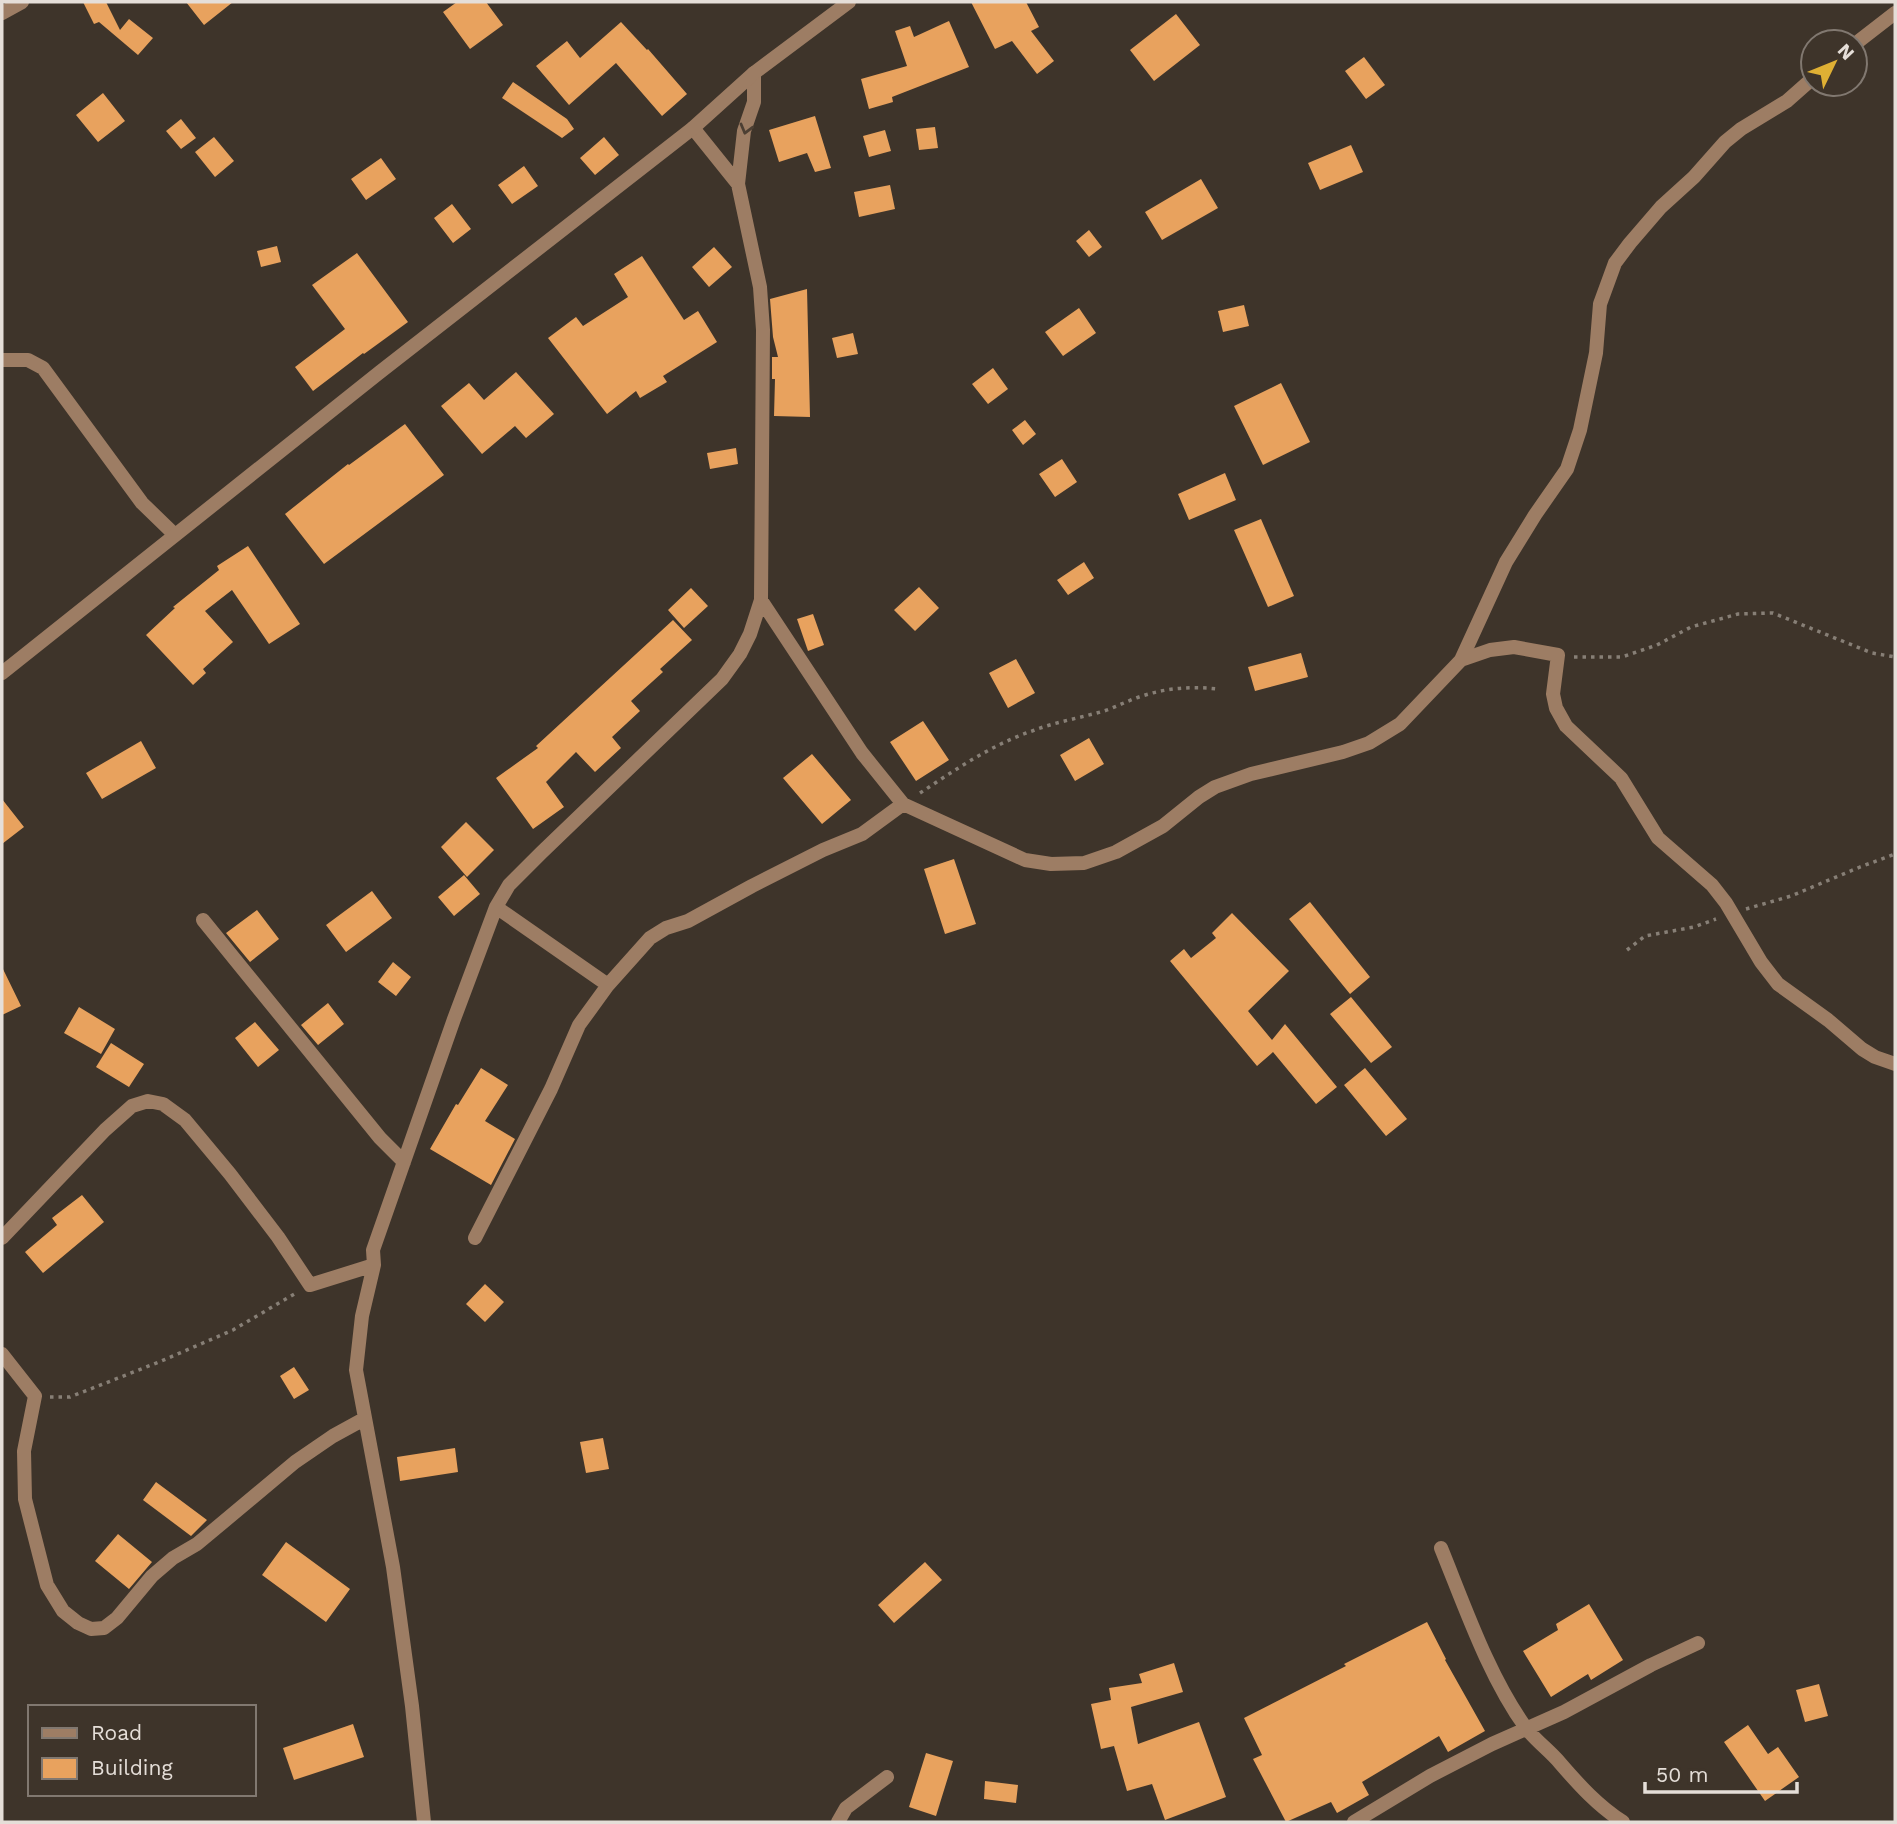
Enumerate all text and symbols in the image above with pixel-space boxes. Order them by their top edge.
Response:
north arrow [1799,28,1869,98]
text: N [1833,39,1859,65]
one-way arrow [740,122,754,134]
legend [28,1705,256,1796]
text: Road [91,1720,142,1745]
scale bar [1645,1750,1797,1794]
text: Building [91,1755,173,1780]
text: 50 m [1656,1762,1708,1787]

